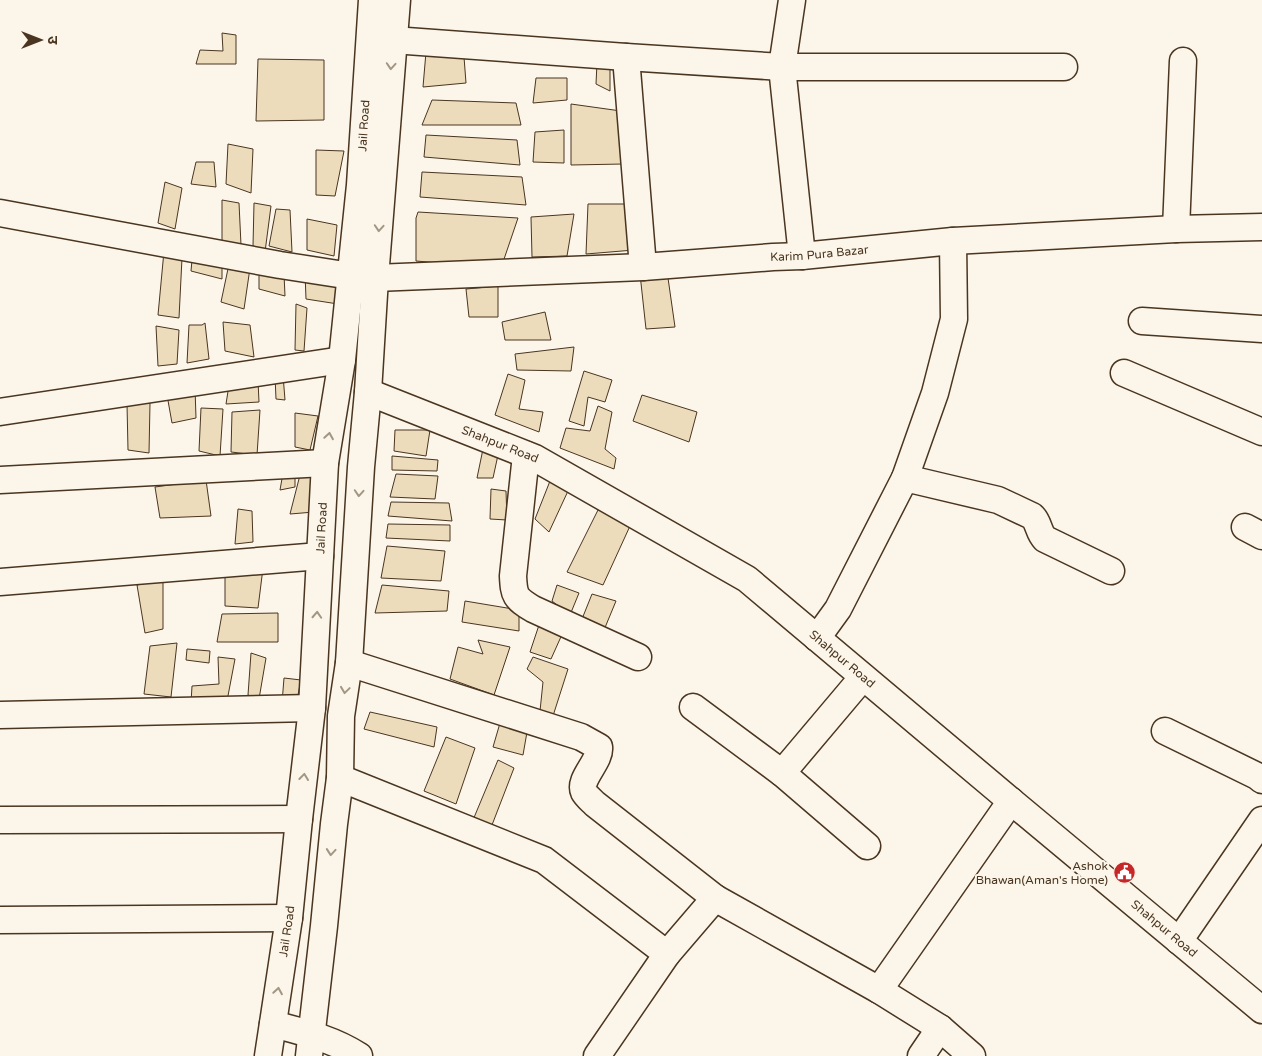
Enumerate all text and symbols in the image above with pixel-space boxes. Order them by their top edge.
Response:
north arrow [15,15,65,65]
text: उ [44,36,61,45]
one-way arrow [386,62,397,70]
street label: Jail Road [355,99,373,152]
one-way arrow [374,224,385,232]
street label: Karim Pura Bazar [770,242,870,264]
street label: Shahpur Road [460,423,541,466]
one-way arrow [324,431,334,440]
one-way arrow [353,489,364,497]
street label: Jail Road [313,502,330,554]
one-way arrow [311,611,322,619]
street label: Shahpur Road [806,627,878,691]
one-way arrow [340,686,351,694]
one-way arrow [298,773,309,781]
one-way arrow [326,848,337,856]
place label: Ashok Bhawan(Aman's Home) [976,859,1108,887]
public building icon: Ashok Bhawan(Aman's Home) [1112,861,1136,885]
street label: Shahpur Road [1128,897,1200,960]
street label: Jail Road [276,905,297,958]
one-way arrow [272,986,282,995]

